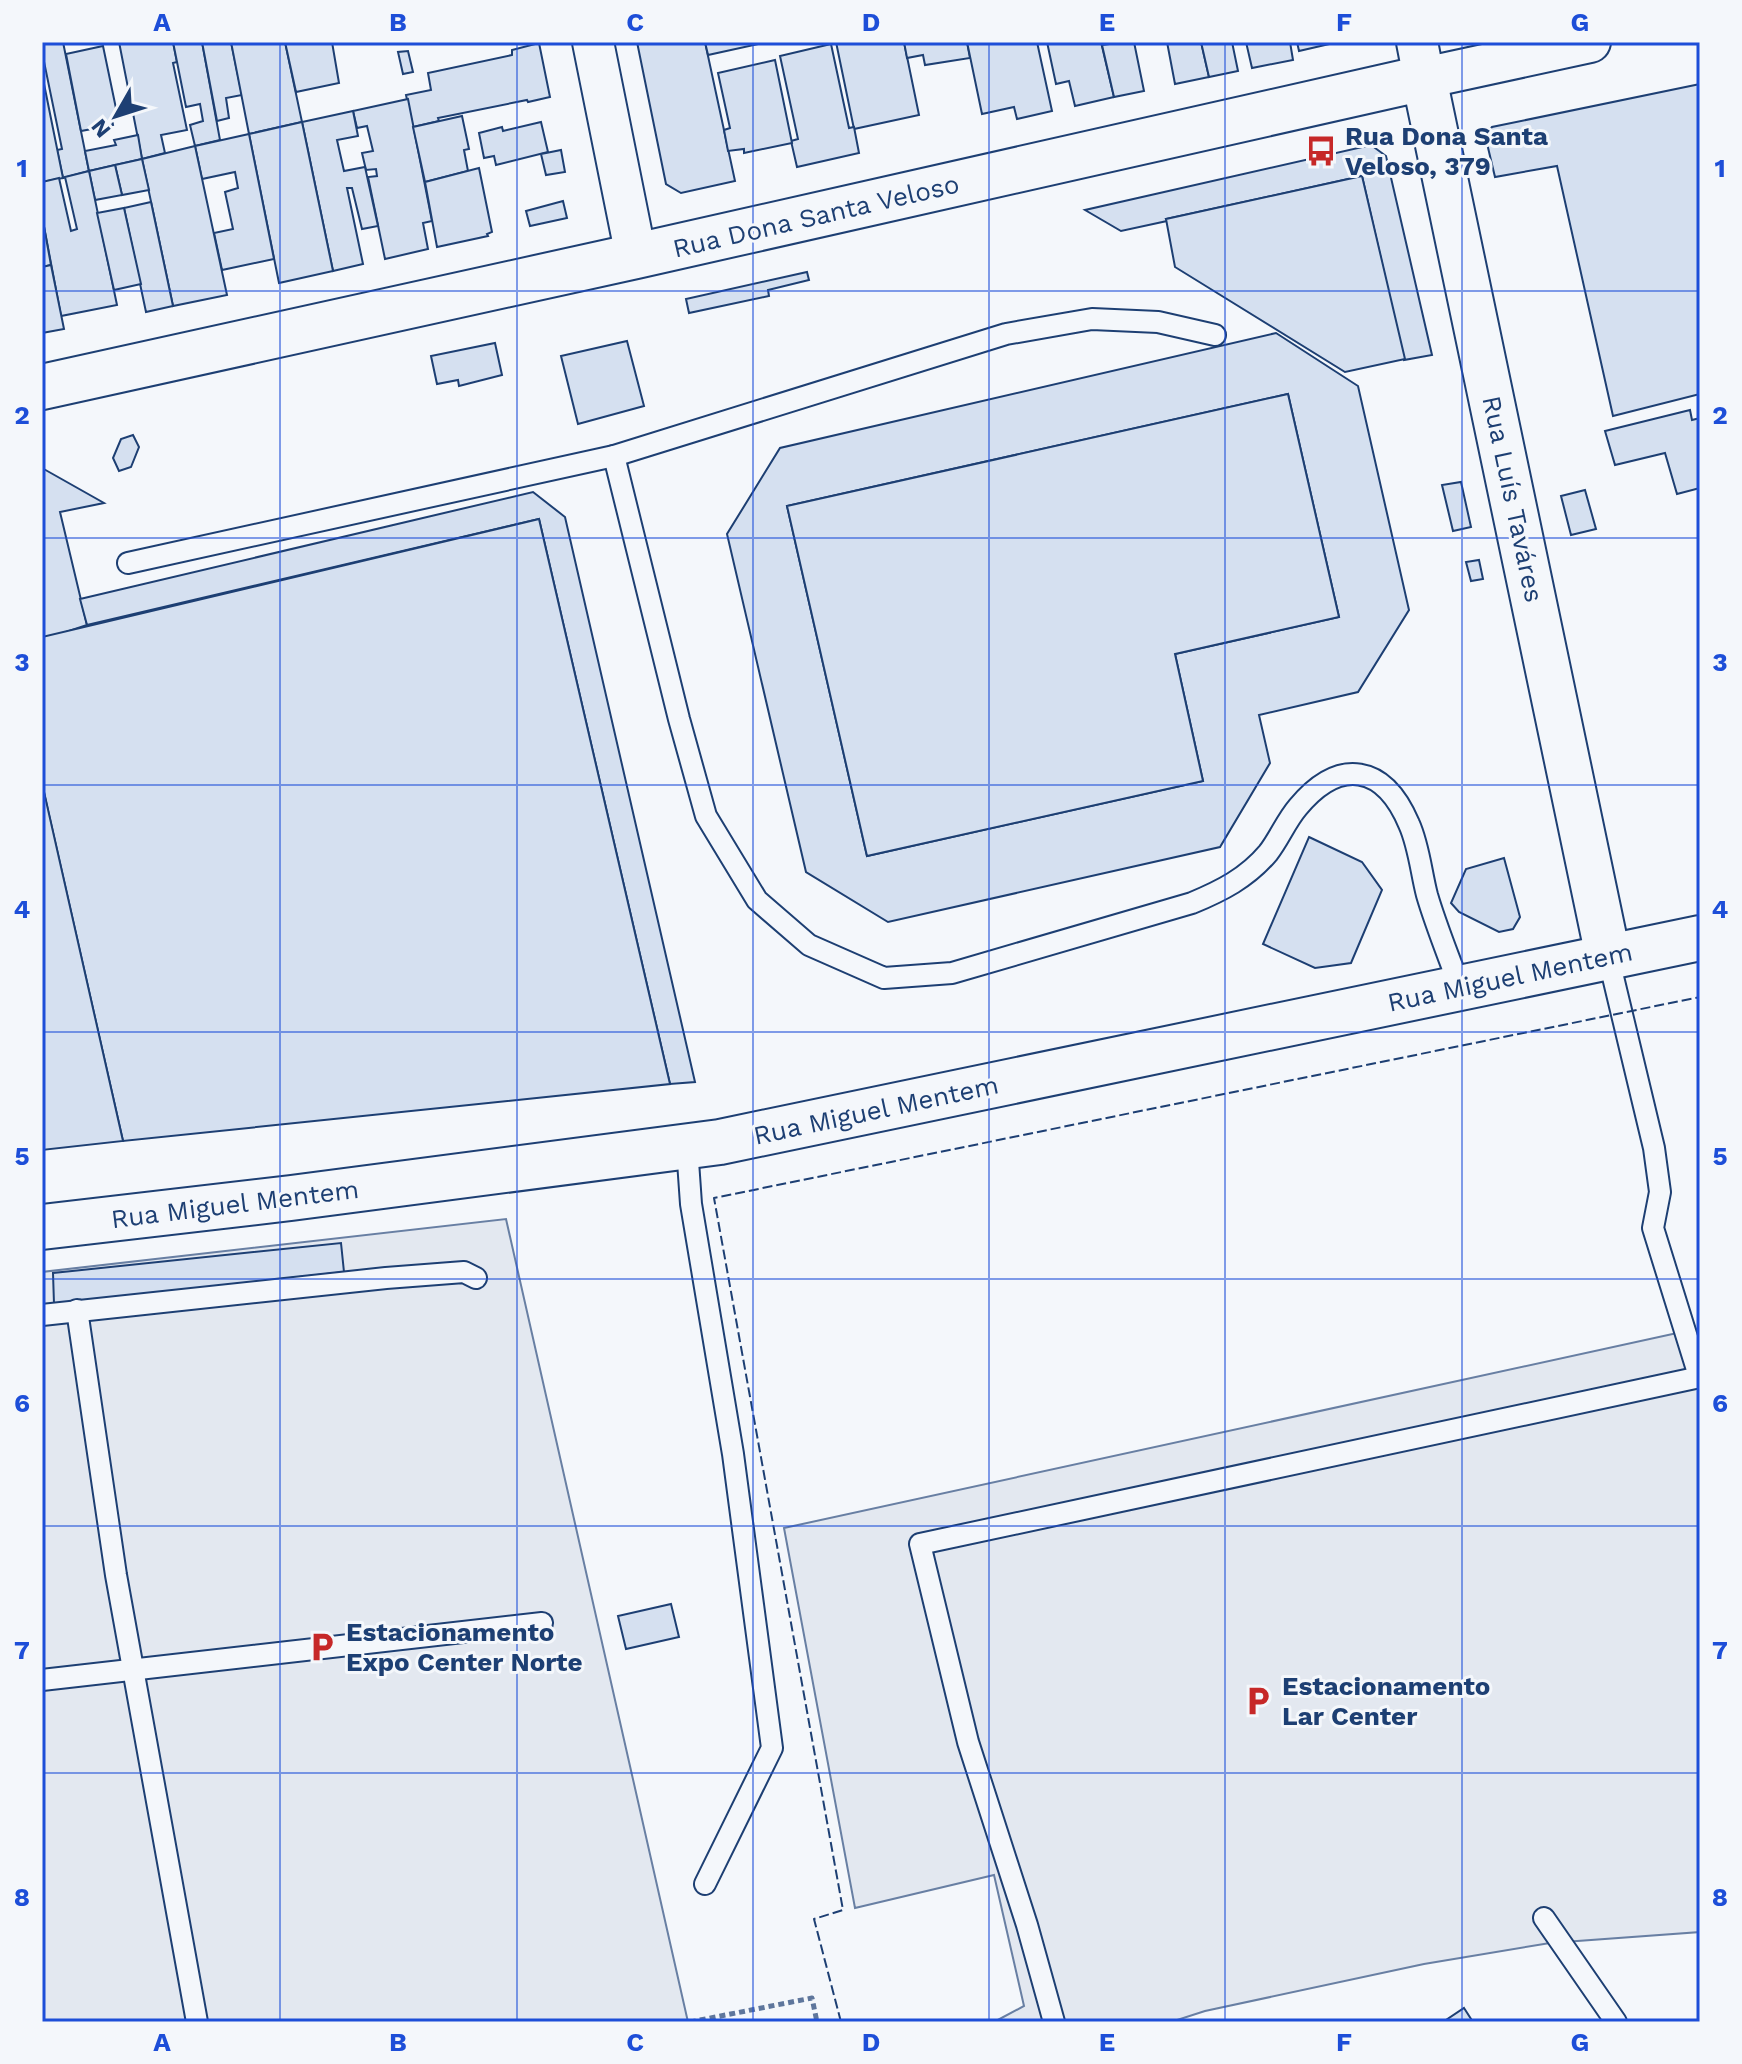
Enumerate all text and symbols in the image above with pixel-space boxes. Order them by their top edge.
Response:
text: A [153,7,171,37]
text: B [389,7,407,37]
text: C [626,7,644,37]
text: D [862,7,880,37]
text: E [1099,7,1115,37]
text: F [1336,7,1352,37]
text: G [1571,7,1589,37]
north arrow [76,76,156,156]
text: N [86,114,116,142]
place label: Rua Dona Santa Veloso, 379 [1345,121,1548,181]
bus stop icon: Rua Dona Santa Veloso, 379 [1304,134,1338,168]
text: 1 [16,153,28,183]
text: 1 [1714,153,1726,183]
street label: Rua Dona Santa Veloso [670,168,962,264]
street label: Rua Luís Taváres [1476,393,1550,605]
text: 2 [14,400,30,430]
text: 2 [1712,400,1728,430]
text: 3 [14,647,30,677]
text: 3 [1712,647,1728,677]
text: 4 [14,894,31,924]
text: 4 [1712,894,1729,924]
street label: Rua Miguel Mentem [1385,936,1635,1018]
street label: Rua Miguel Mentem [751,1069,1001,1151]
text: 5 [14,1141,30,1171]
text: 5 [1712,1141,1728,1171]
street label: Rua Miguel Mentem [109,1174,361,1234]
text: 6 [14,1388,30,1418]
text: 6 [1712,1388,1728,1418]
place label: Estacionamento Expo Center Norte [346,1617,583,1677]
parking icon: Estacionamento Expo Center Norte [305,1630,339,1664]
text: 7 [14,1635,30,1665]
text: 7 [1712,1635,1728,1665]
place label: Estacionamento Lar Center [1282,1671,1490,1731]
parking icon: Estacionamento Lar Center [1241,1684,1275,1718]
text: 8 [14,1882,30,1912]
text: 8 [1712,1882,1728,1912]
text: A [153,2027,171,2057]
text: B [389,2027,407,2057]
text: C [626,2027,644,2057]
text: D [862,2027,880,2057]
text: E [1099,2027,1115,2057]
text: F [1336,2027,1352,2057]
text: G [1571,2027,1589,2057]

